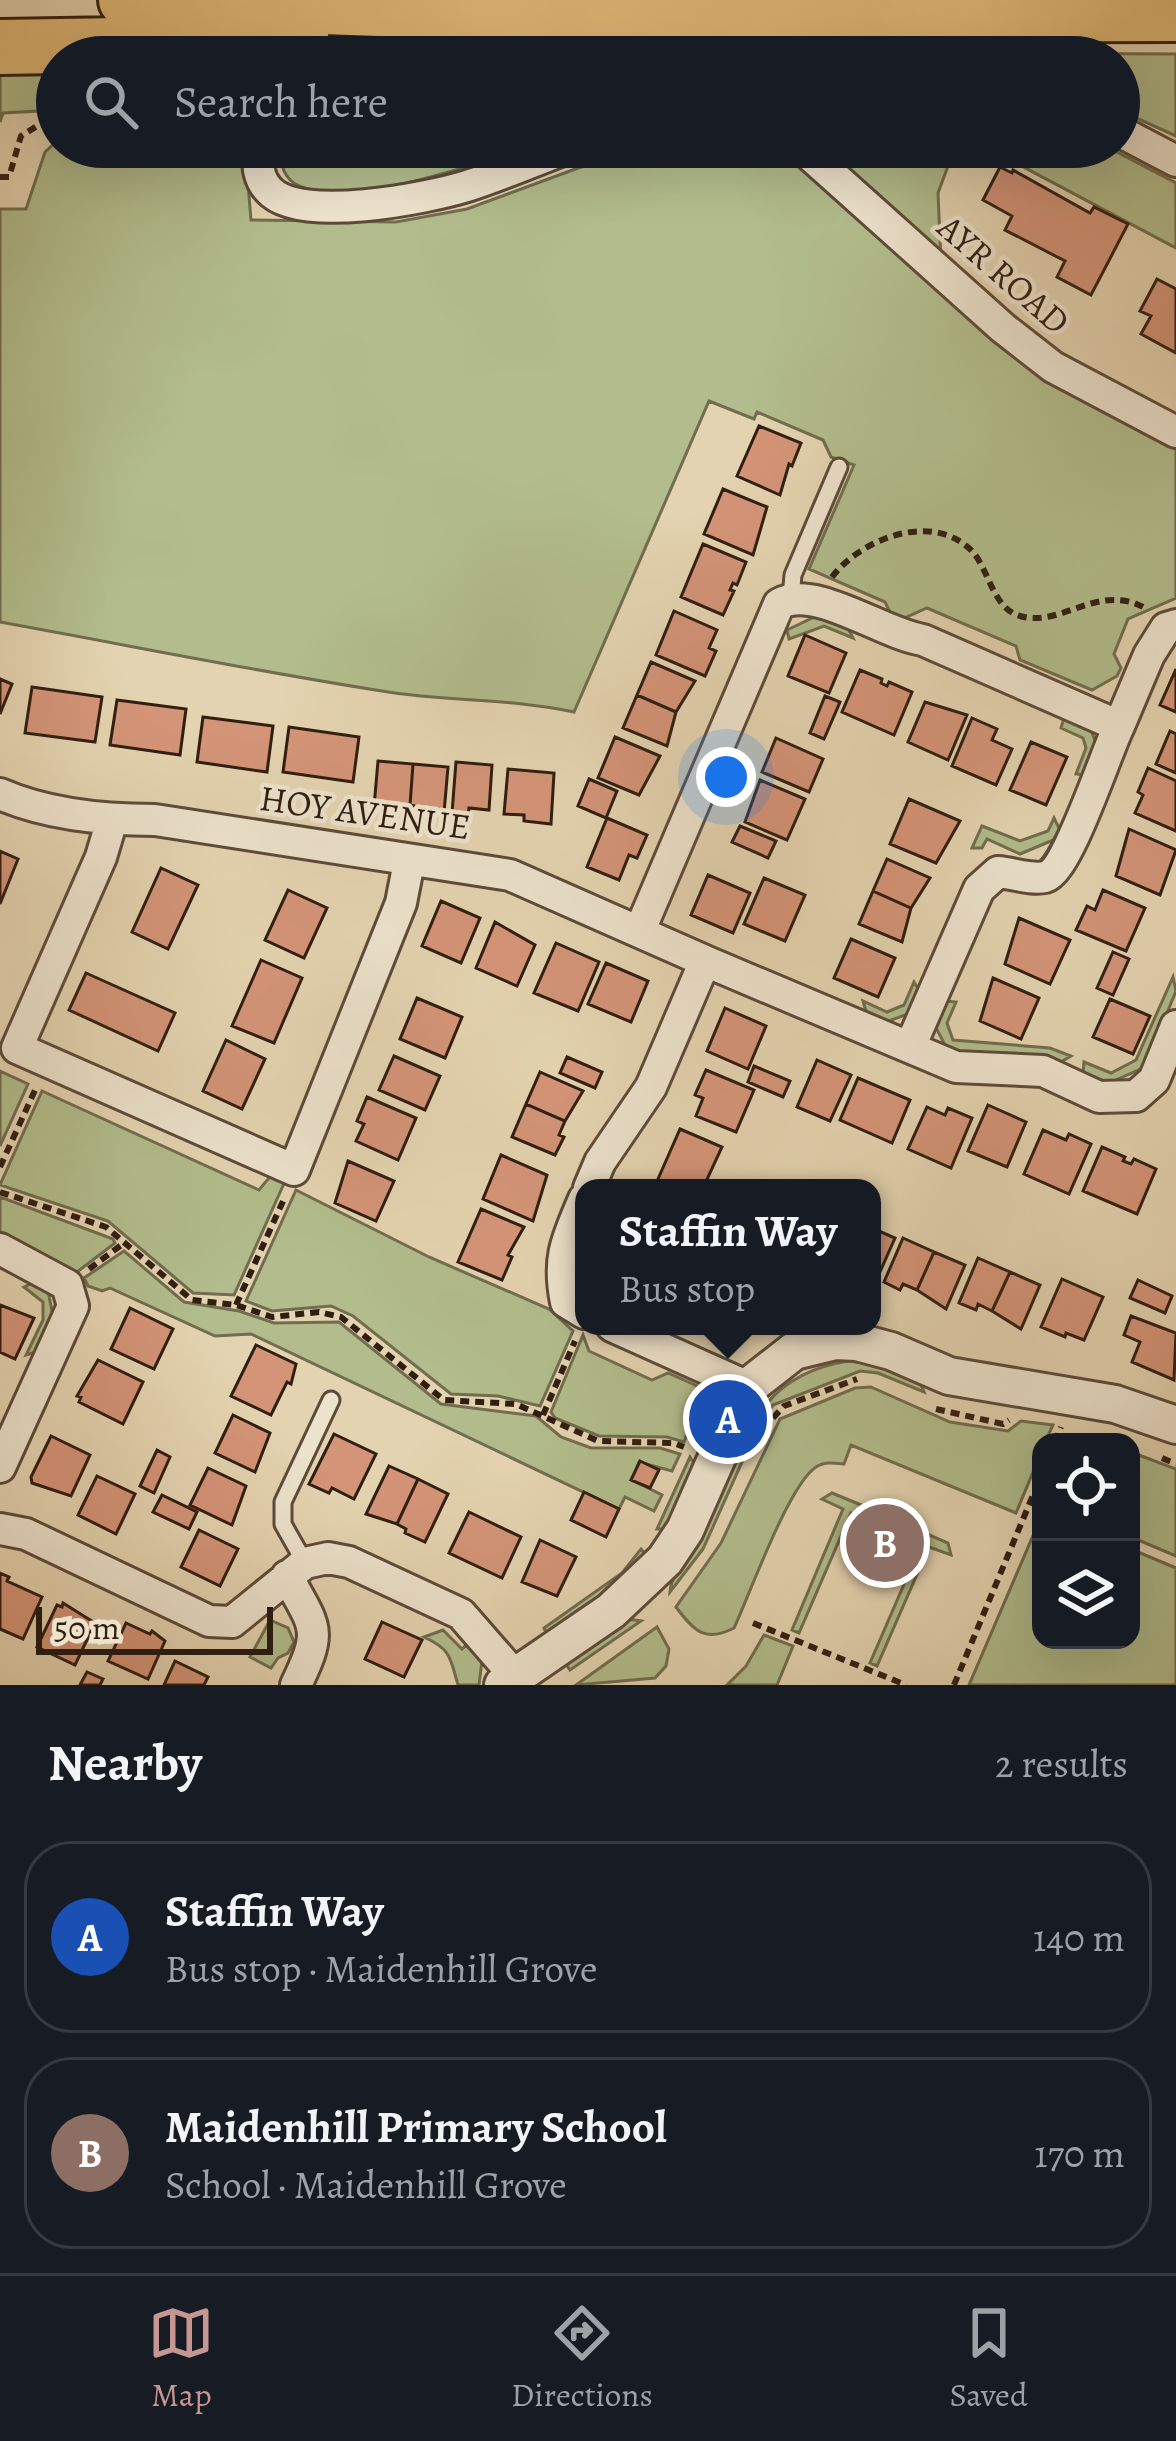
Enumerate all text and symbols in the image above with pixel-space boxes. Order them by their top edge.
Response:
search box [36,36,1140,168]
icon: search [78,69,144,135]
text: Search here [174,71,388,133]
street label: AYR ROAD [927,202,1081,345]
your location [696,747,756,807]
street label: HOY AVENUE [256,773,474,851]
popup [575,1179,881,1335]
text: Staffin Way [619,1200,837,1262]
text: Bus stop [619,1262,755,1315]
pin: A [689,1374,767,1464]
map controls [1032,1433,1140,1649]
button: locate [1032,1433,1140,1541]
pin: B [846,1498,924,1588]
button: layers [1032,1541,1140,1649]
scale bar [36,1601,273,1654]
text: 50 m [54,1605,120,1650]
text: Nearby [48,1728,202,1798]
text: 2 results [995,1737,1128,1790]
text: Staffin Way [165,1880,384,1942]
text: A [78,1911,102,1964]
text: 140 m [1033,1911,1125,1964]
text: Bus stop · Maidenhill Grove [165,1942,597,1995]
text: Maidenhill Primary School [165,2096,667,2158]
text: B [78,2127,102,2180]
text: 170 m [1034,2127,1125,2180]
text: School · Maidenhill Grove [165,2158,567,2211]
tab: Map [148,2300,214,2417]
tab: Directions [511,2300,653,2417]
tab: Saved [949,2300,1028,2417]

